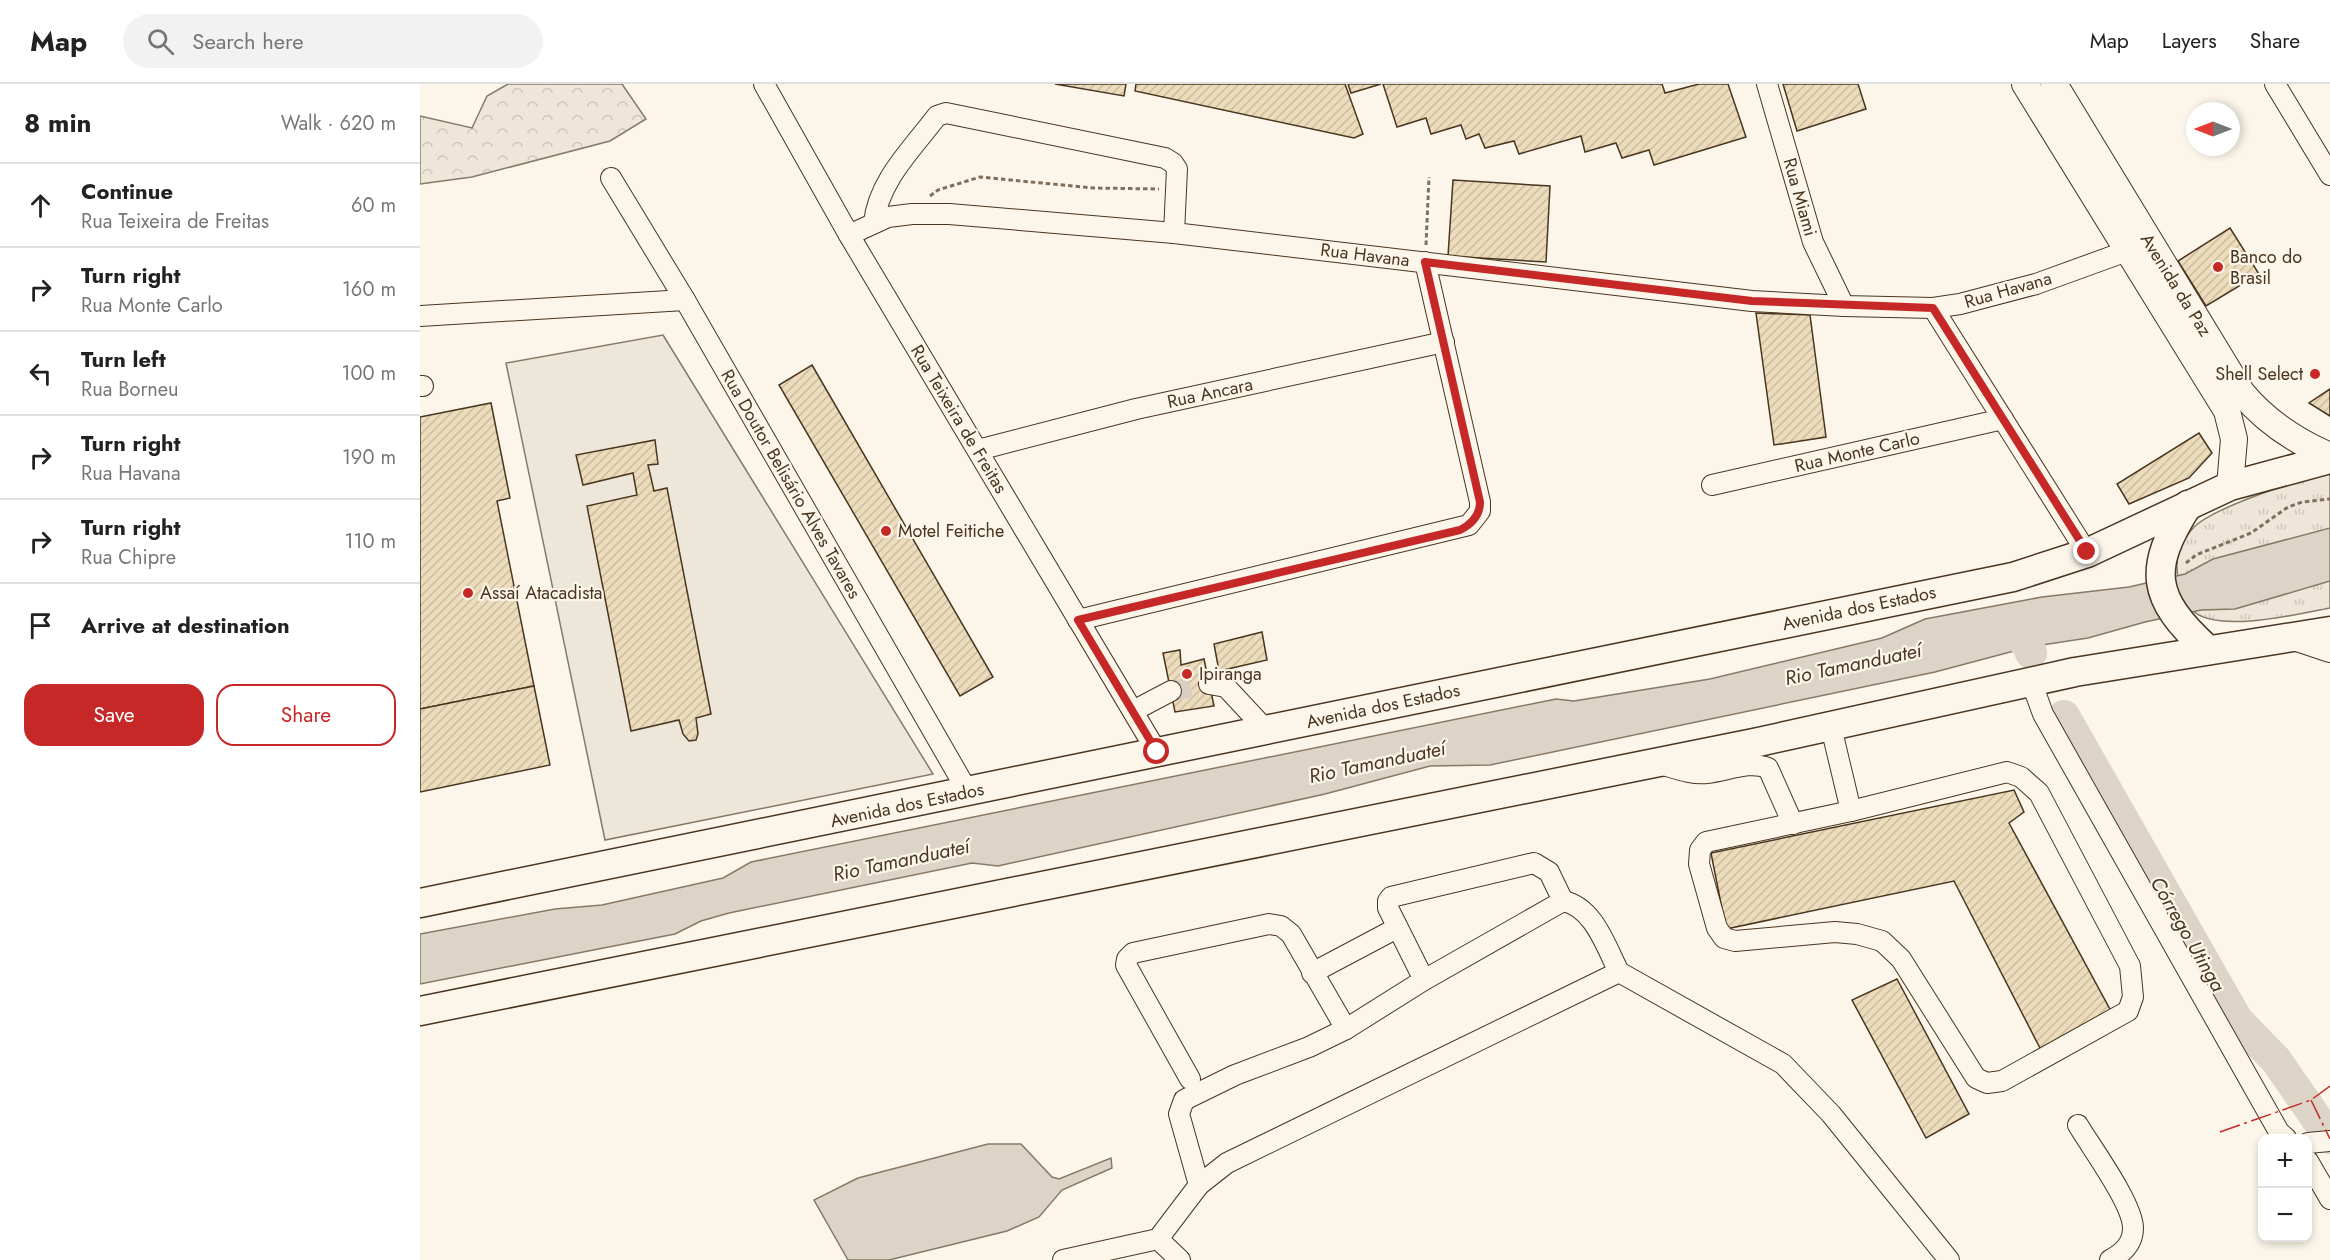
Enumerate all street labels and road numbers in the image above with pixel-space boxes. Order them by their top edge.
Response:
street label: Rua Miami [1776,155,1824,239]
street label: Avenida da Paz [2134,229,2218,342]
street label: Rua Havana [1319,237,1411,273]
street label: Rua Havana [1961,265,2055,315]
street label: Rua Teixeira de Freitas [904,340,1014,498]
street label: Rua Doutor Belisário Alves Tavares [715,365,867,603]
street label: Rua Ancara [1165,371,1255,415]
street label: Rua Monte Carlo [1792,425,1922,479]
street label: Avenida dos Estados [1780,579,1938,637]
street label: Avenida dos Estados [1304,677,1462,735]
street label: Avenida dos Estados [828,776,986,834]

